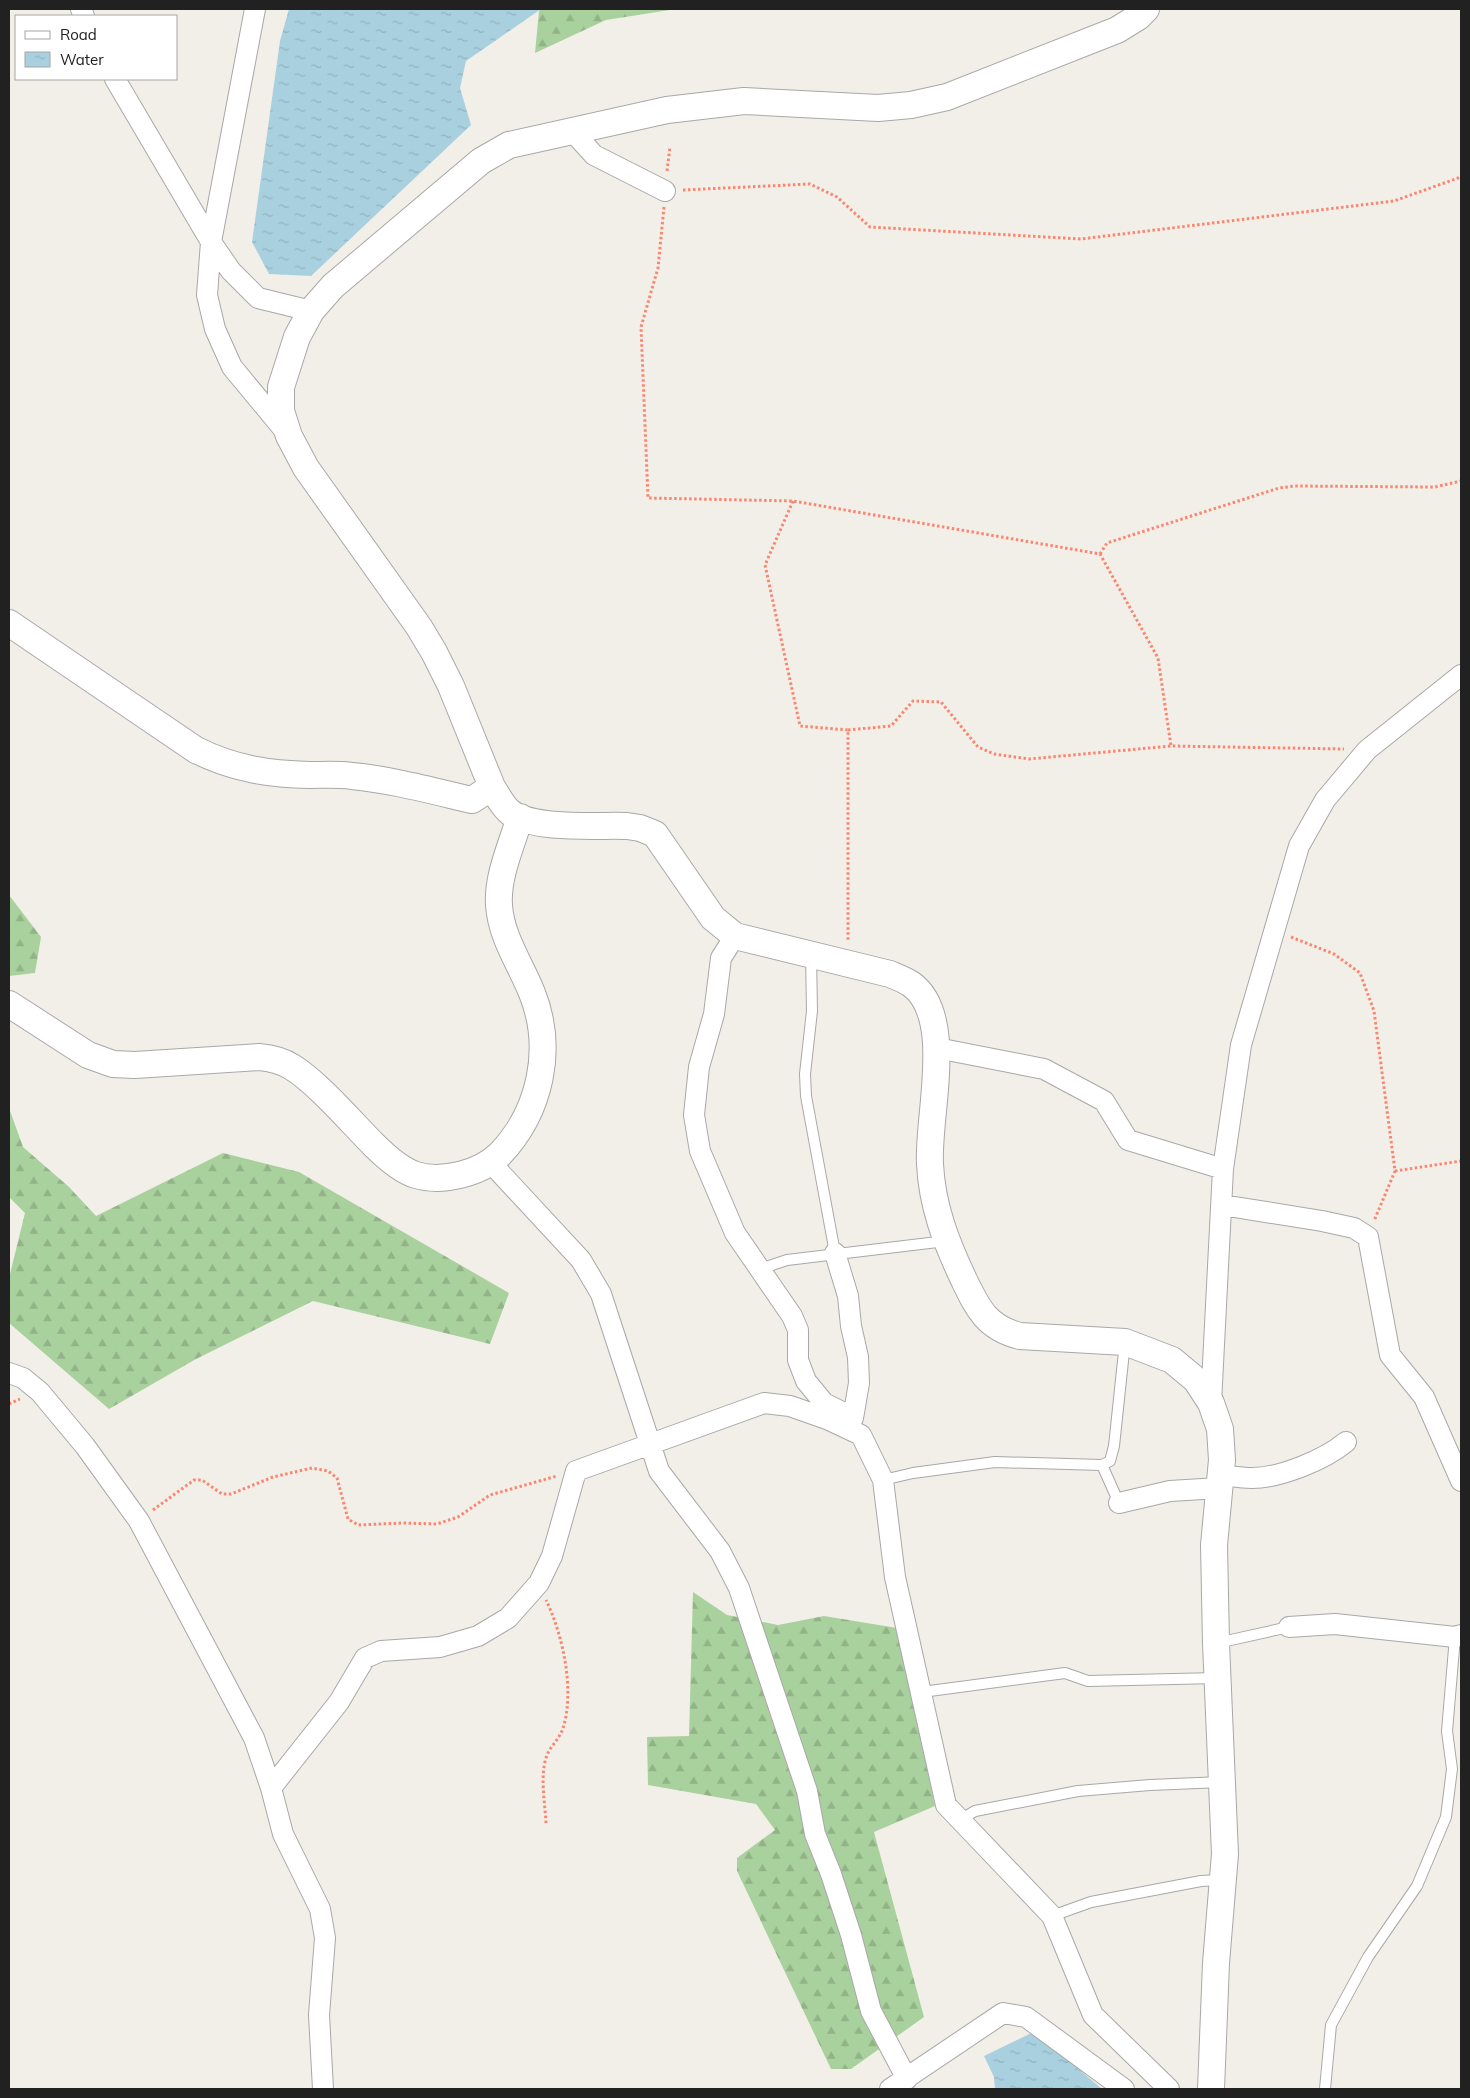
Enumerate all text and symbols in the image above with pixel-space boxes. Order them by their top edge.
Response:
legend [15,15,178,80]
text: Road [60,25,97,44]
text: Water [60,50,104,69]

